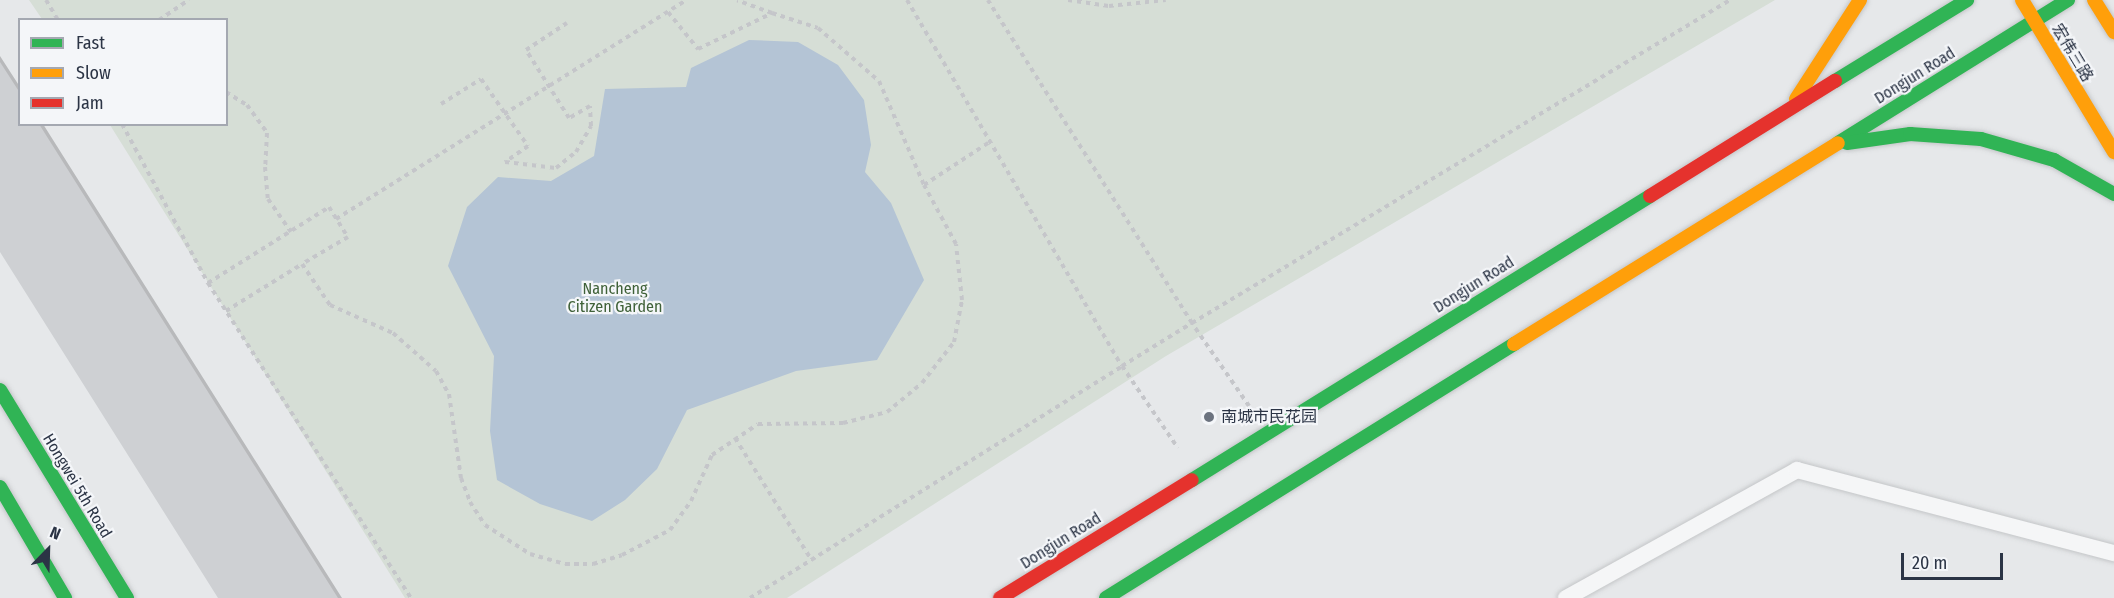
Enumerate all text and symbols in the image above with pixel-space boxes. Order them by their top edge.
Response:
legend [18,18,228,126]
street label: 宏伟三路 [2047,21,2097,85]
text: Fast [76,32,105,54]
street label: Dongjun Road [1871,44,1959,108]
text: Slow [76,62,111,84]
text: Jam [76,92,104,114]
street label: Dongjun Road [1430,253,1518,317]
park label: Nancheng Citizen Garden [568,279,662,317]
place label: 南城市民花园 [1221,407,1317,427]
marker: 南城市民花园 [1202,410,1216,424]
street label: Hongwei 5th Road [38,430,116,542]
street label: Dongjun Road [1017,509,1105,573]
north arrow [18,520,78,580]
text: N [47,522,63,544]
scale bar [1904,541,2006,579]
text: 20 m [1912,552,1947,574]

